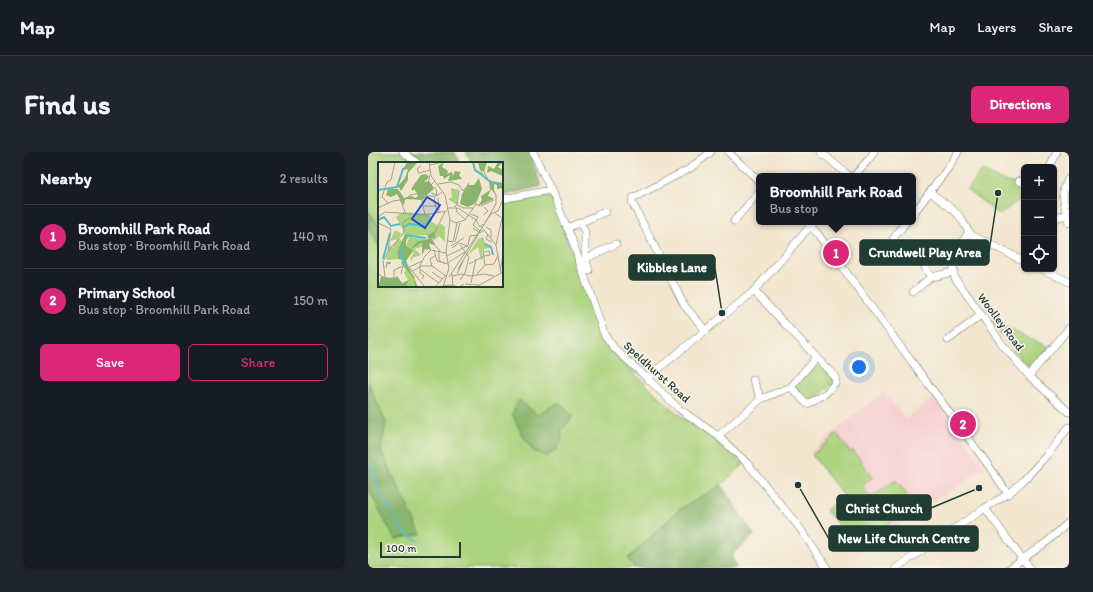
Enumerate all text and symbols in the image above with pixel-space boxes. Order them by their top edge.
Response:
text: Map [20,16,55,39]
text: Map [930,19,955,36]
text: Layers [977,19,1016,36]
text: Share [1038,19,1073,36]
button: Directions [971,86,1069,123]
text: Find us [24,87,111,121]
inset map [378,162,503,287]
map controls [1021,164,1057,272]
button: + [1021,164,1057,200]
text: Nearby [40,168,92,188]
text: 2 results [280,171,328,186]
popup [756,173,916,225]
text: Broomhill Park Road [770,183,902,201]
button: − [1021,200,1057,236]
text: Bus stop [770,201,818,216]
text: Broomhill Park Road [78,220,210,238]
text: 1 [50,229,56,244]
text: 140 m [292,229,328,244]
button: locate [1021,236,1057,272]
text: Bus stop · Broomhill Park Road [78,238,250,253]
pin: 1 [823,238,849,268]
callout: Crundwell Play Area [860,240,989,265]
text: Crundwell Play Area [869,245,982,261]
callout: Kibbles Lane [629,255,715,280]
text: Kibbles Lane [637,260,707,275]
text: Primary School [78,284,175,302]
street label: Woolley Road [975,290,1028,354]
text: 2 [50,293,56,308]
text: 150 m [293,293,328,308]
text: Bus stop · Broomhill Park Road [78,302,250,317]
street label: Speldhurst Road [621,338,694,406]
button: Save [40,344,180,381]
button: Share [188,344,328,381]
your location [849,357,869,377]
pin: 2 [950,409,976,439]
callout: Christ Church [837,495,931,520]
text: Christ Church [845,501,923,516]
callout: New Life Church Centre [829,526,978,551]
text: New Life Church Centre [838,531,970,546]
scale bar [380,540,461,559]
text: 100 m [386,542,416,555]

